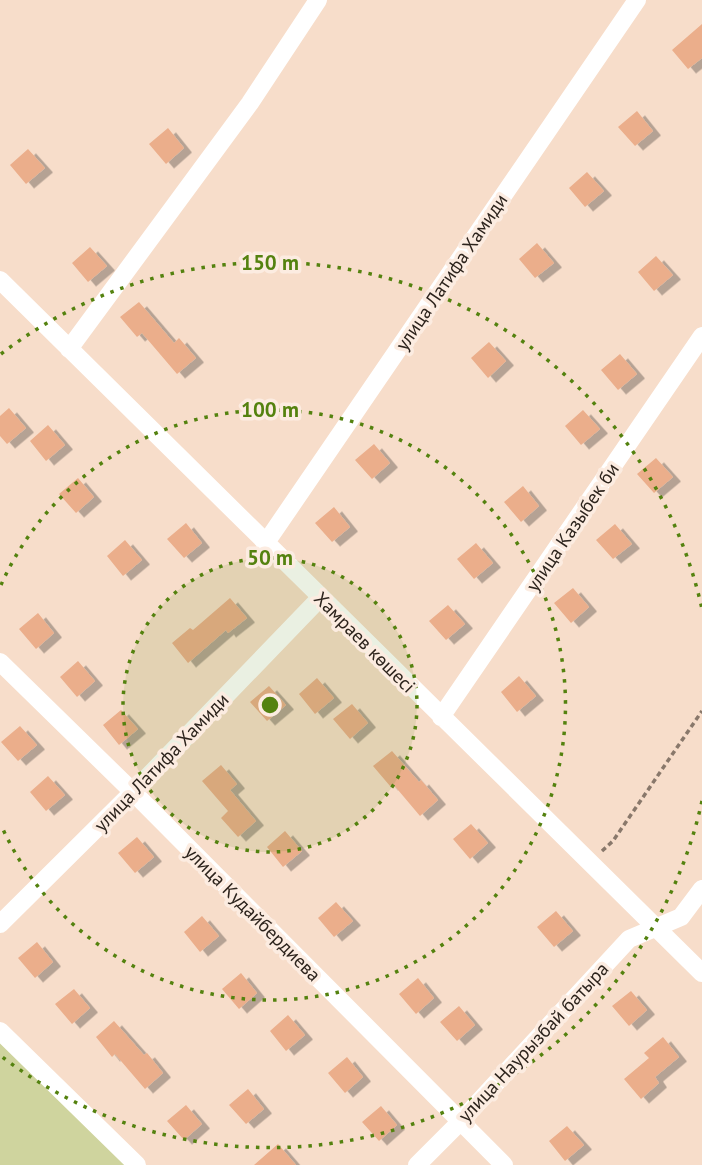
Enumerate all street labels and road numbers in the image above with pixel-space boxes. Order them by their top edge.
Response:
street label: улица Латифа Хамиди [390,189,512,355]
street label: улица Казыбек би [520,458,624,596]
street label: Хамраев көшесі [309,586,421,698]
street label: улица Латифа Хамиди [89,688,233,836]
street label: улица Кудайбердиева [180,840,326,986]
street label: улица Наурызбай батыра [453,957,613,1127]

